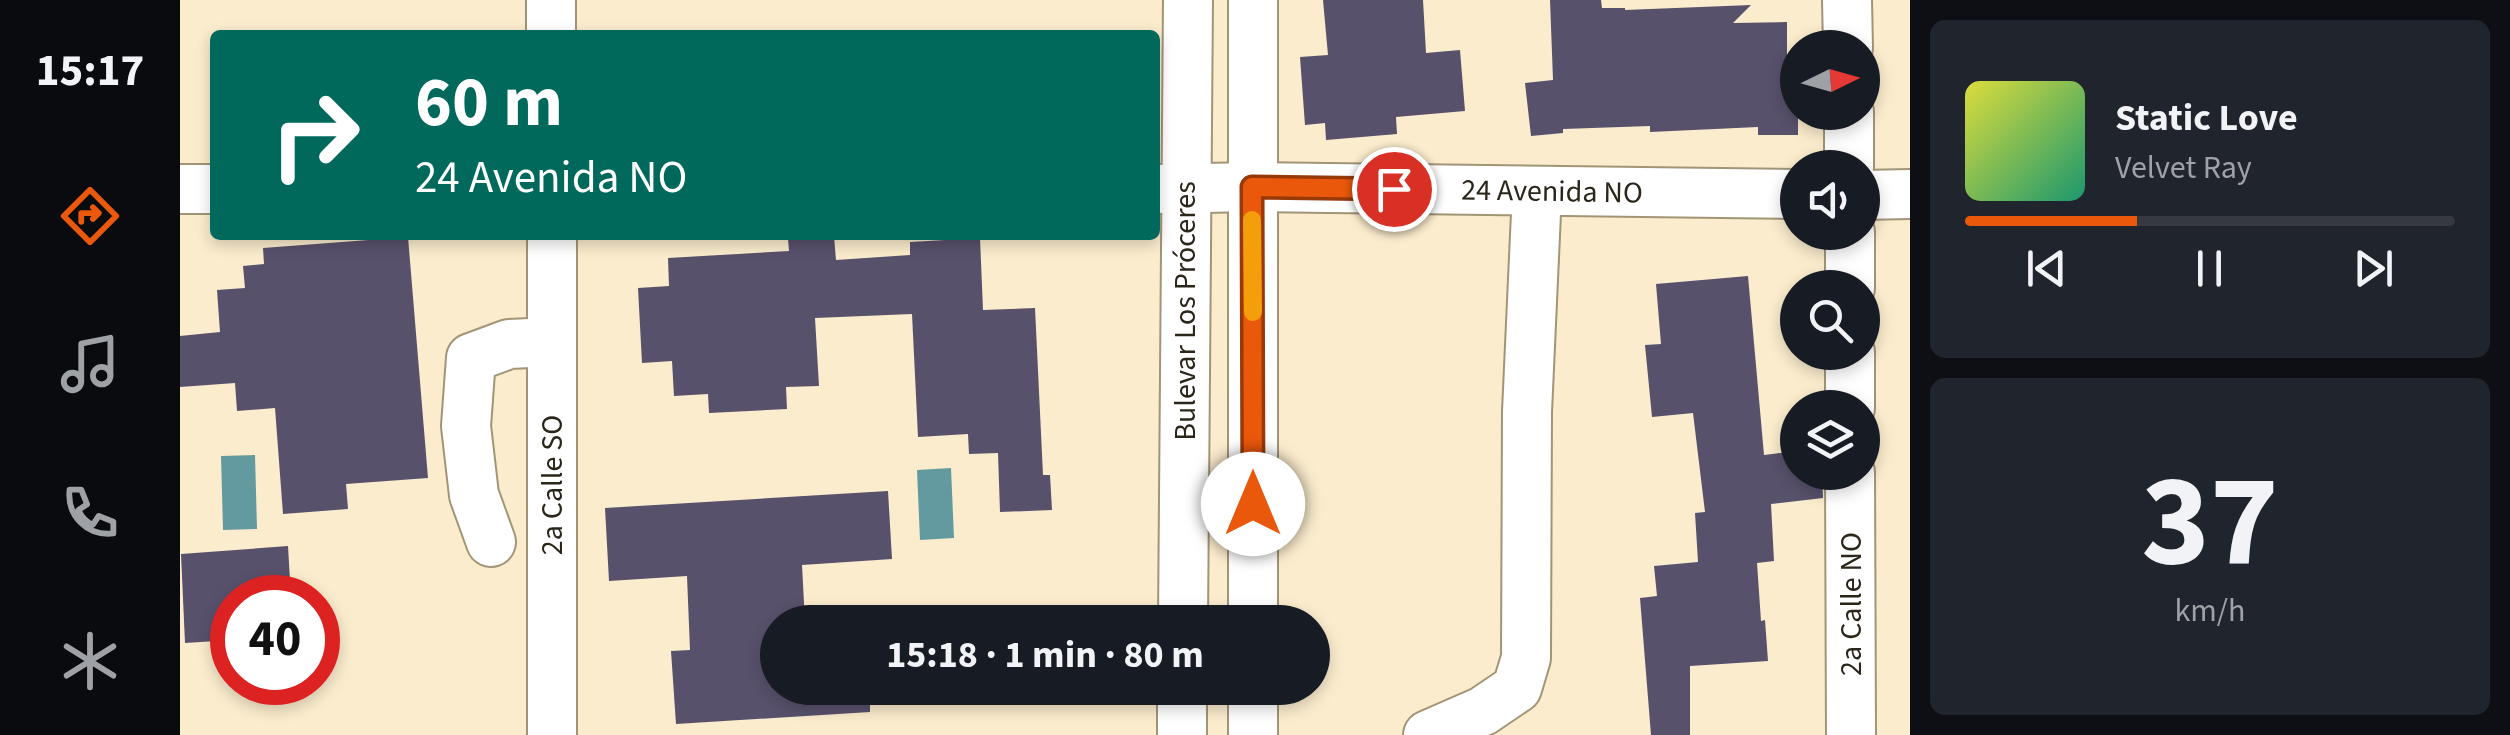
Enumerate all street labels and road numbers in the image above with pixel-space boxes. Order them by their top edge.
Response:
street label: 24 Avenida NO [1461,168,1643,215]
street label: Bulevar Los Próceres [1164,181,1207,441]
street label: 2a Calle SO [531,415,574,555]
street label: 2a Calle NO [1830,532,1873,676]

